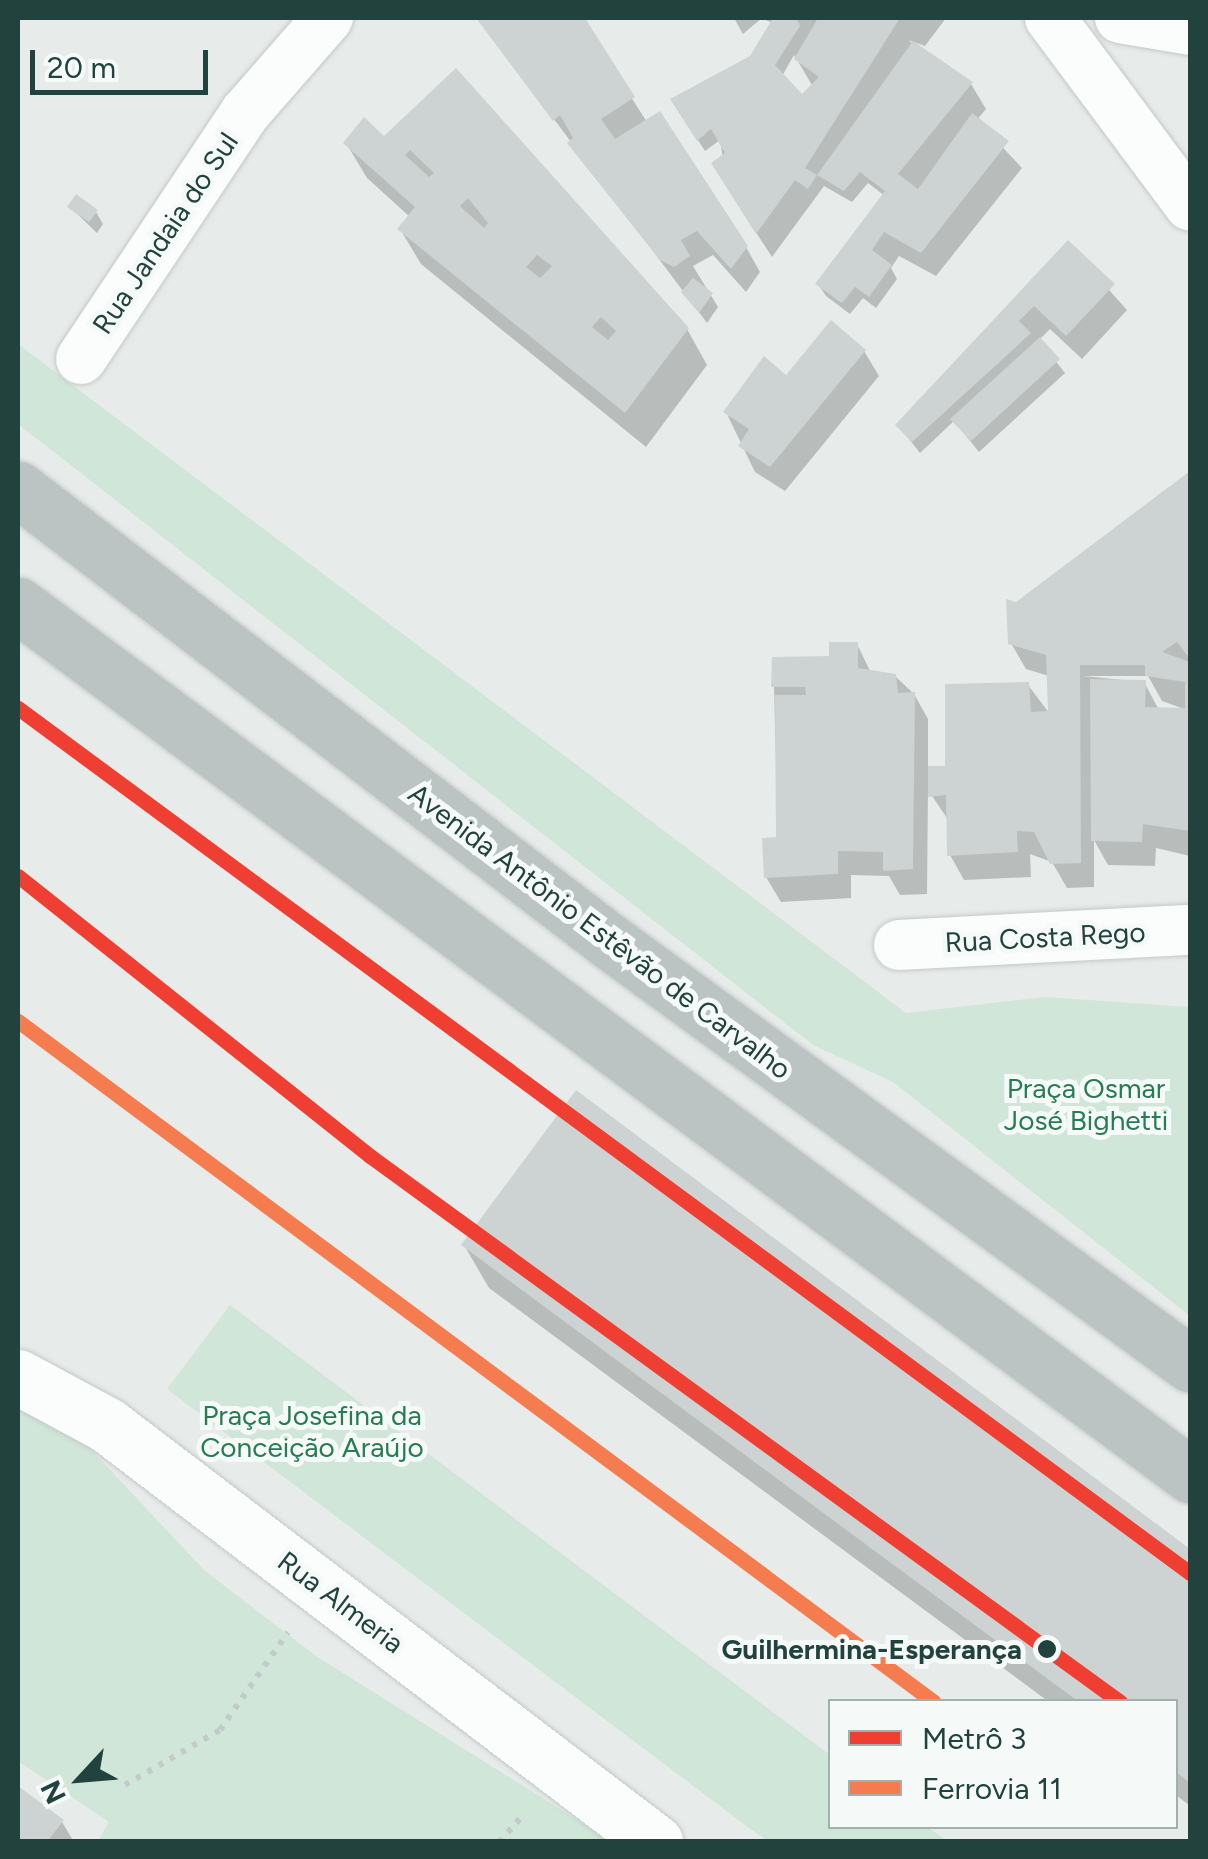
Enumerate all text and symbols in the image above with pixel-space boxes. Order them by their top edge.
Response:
scale bar [35,30,212,92]
text: 20 m [47,49,116,86]
street label: Rua Jandaia do Sul [85,126,245,340]
street label: Avenida Antônio Estêvão de Carvalho [402,776,798,1086]
street label: Rua Costa Rego [944,915,1146,959]
park label: Praça Osmar José Bighetti [1004,1071,1168,1137]
park label: Praça Josefina da Conceição Araújo [200,1398,424,1464]
street label: Rua Almeria [271,1544,411,1660]
place label: Guilhermina-Esperança [721,1632,1022,1666]
marker: Guilhermina-Esperança [1031,1633,1063,1665]
legend [828,1699,1178,1829]
text: Metrô 3 [922,1720,1026,1757]
north arrow [30,1729,130,1829]
text: Ferrovia 11 [922,1770,1062,1807]
text: N [33,1775,73,1809]

